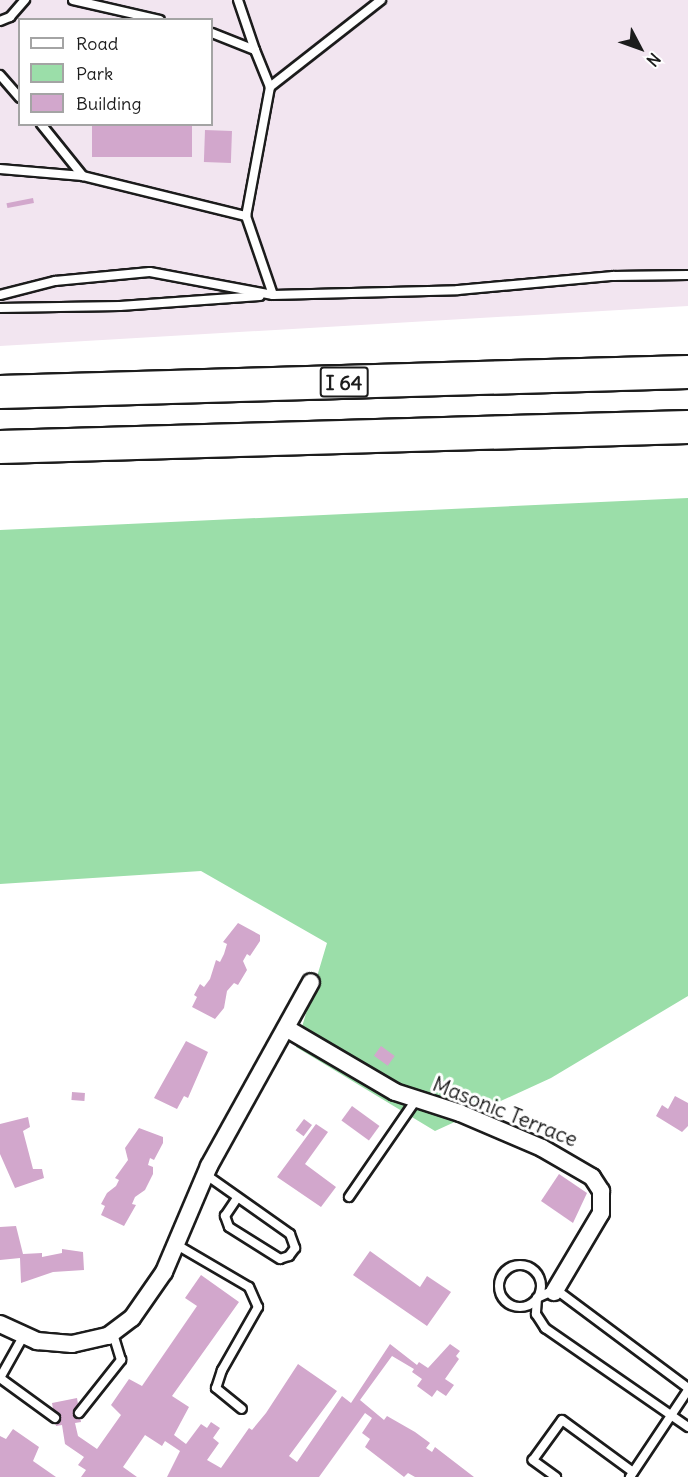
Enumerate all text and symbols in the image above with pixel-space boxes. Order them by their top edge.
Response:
legend [18,18,213,126]
north arrow [610,18,670,78]
text: Road [76,32,118,55]
text: N [642,49,665,71]
text: Park [76,62,113,85]
text: Building [76,92,141,115]
road number: I 64 [318,365,370,399]
street label: Masonic Terrace [429,1071,581,1153]

